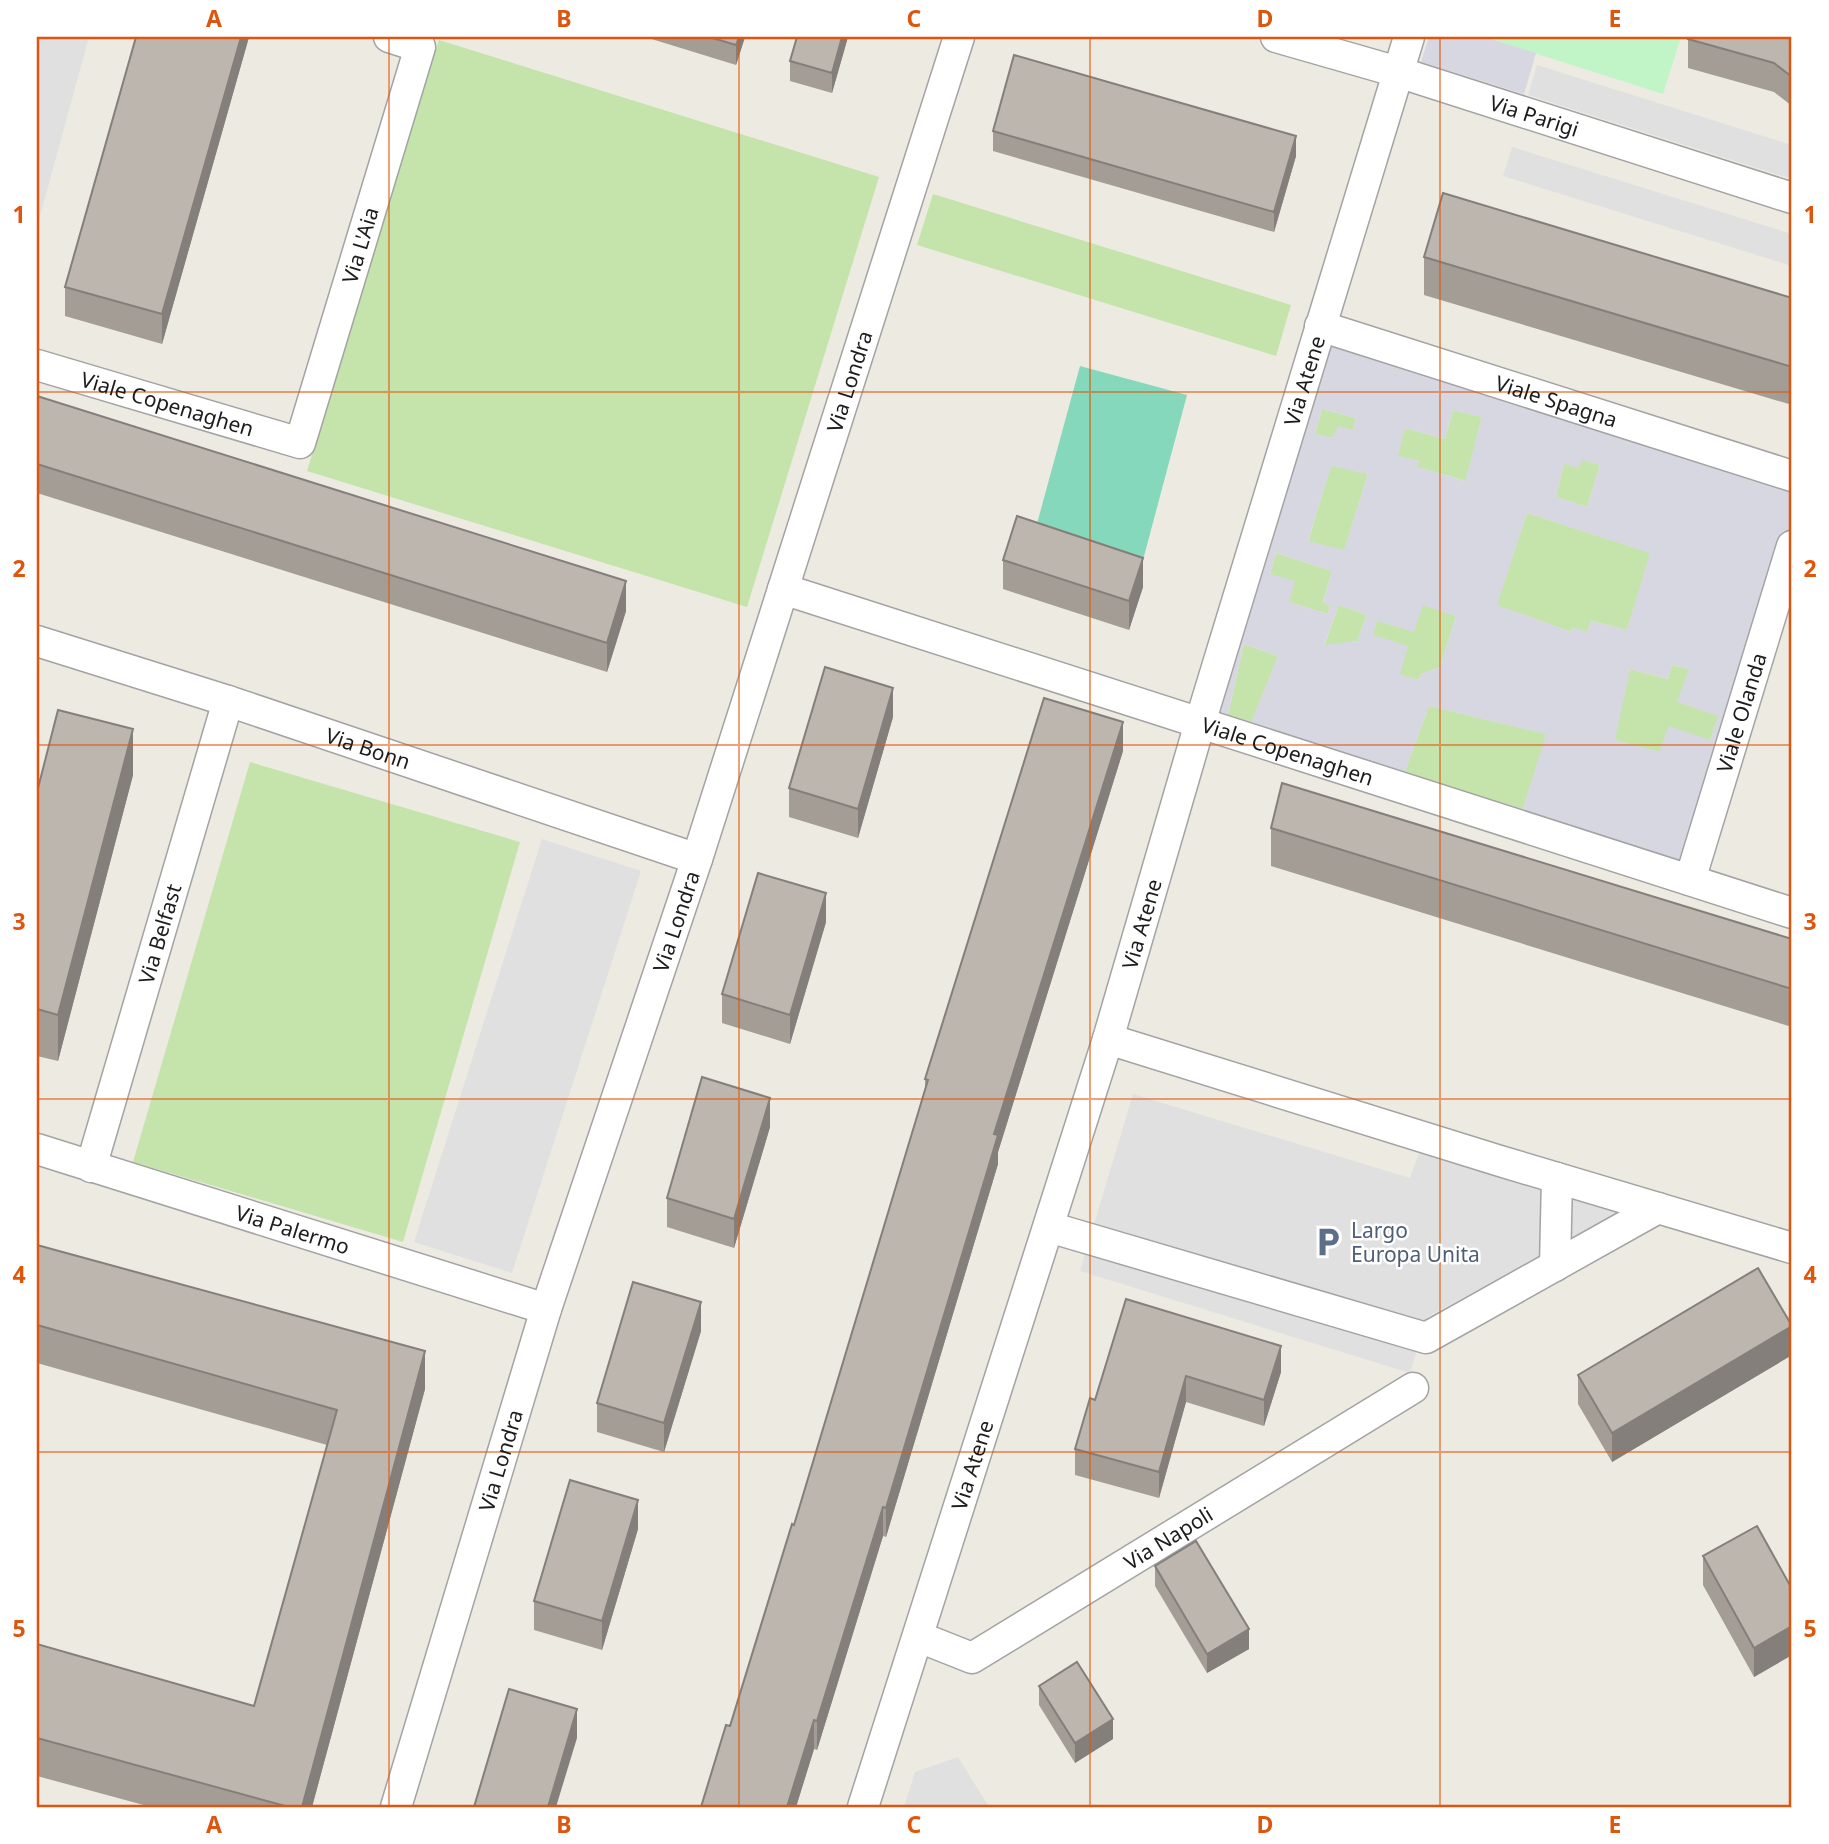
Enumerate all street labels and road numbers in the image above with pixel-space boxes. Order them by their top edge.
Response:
street label: Via Parigi [1486,88,1582,143]
street label: Via L'Aia [335,204,385,287]
street label: Via Londra [820,327,878,436]
street label: Via Atene [1277,332,1331,429]
street label: Viale Copenaghen [78,365,257,443]
street label: Viale Spagna [1492,369,1621,434]
street label: Viale Olanda [1710,649,1773,776]
street label: Viale Copenaghen [1198,710,1377,792]
street label: Via Bonn [322,721,414,775]
street label: Via Londra [646,867,706,976]
street label: Via Atene [1115,875,1168,972]
street label: Via Belfast [132,880,188,987]
street label: Via Palermo [232,1198,353,1260]
street label: Via Londra [472,1406,529,1515]
street label: Via Atene [945,1416,1000,1514]
street label: Via Napoli [1118,1500,1218,1576]

